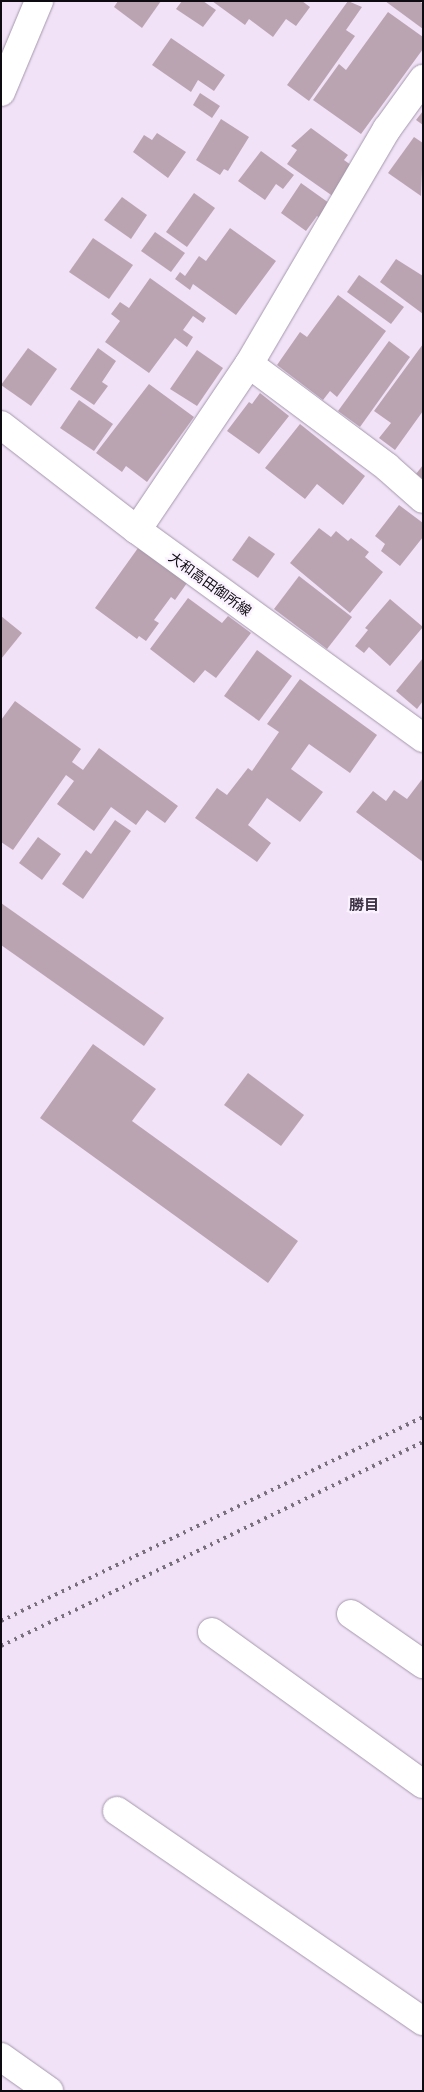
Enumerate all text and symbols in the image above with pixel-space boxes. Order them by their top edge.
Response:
street label: 大和高田御所線 [165,548,255,620]
district label: 勝目 [349,897,379,915]

